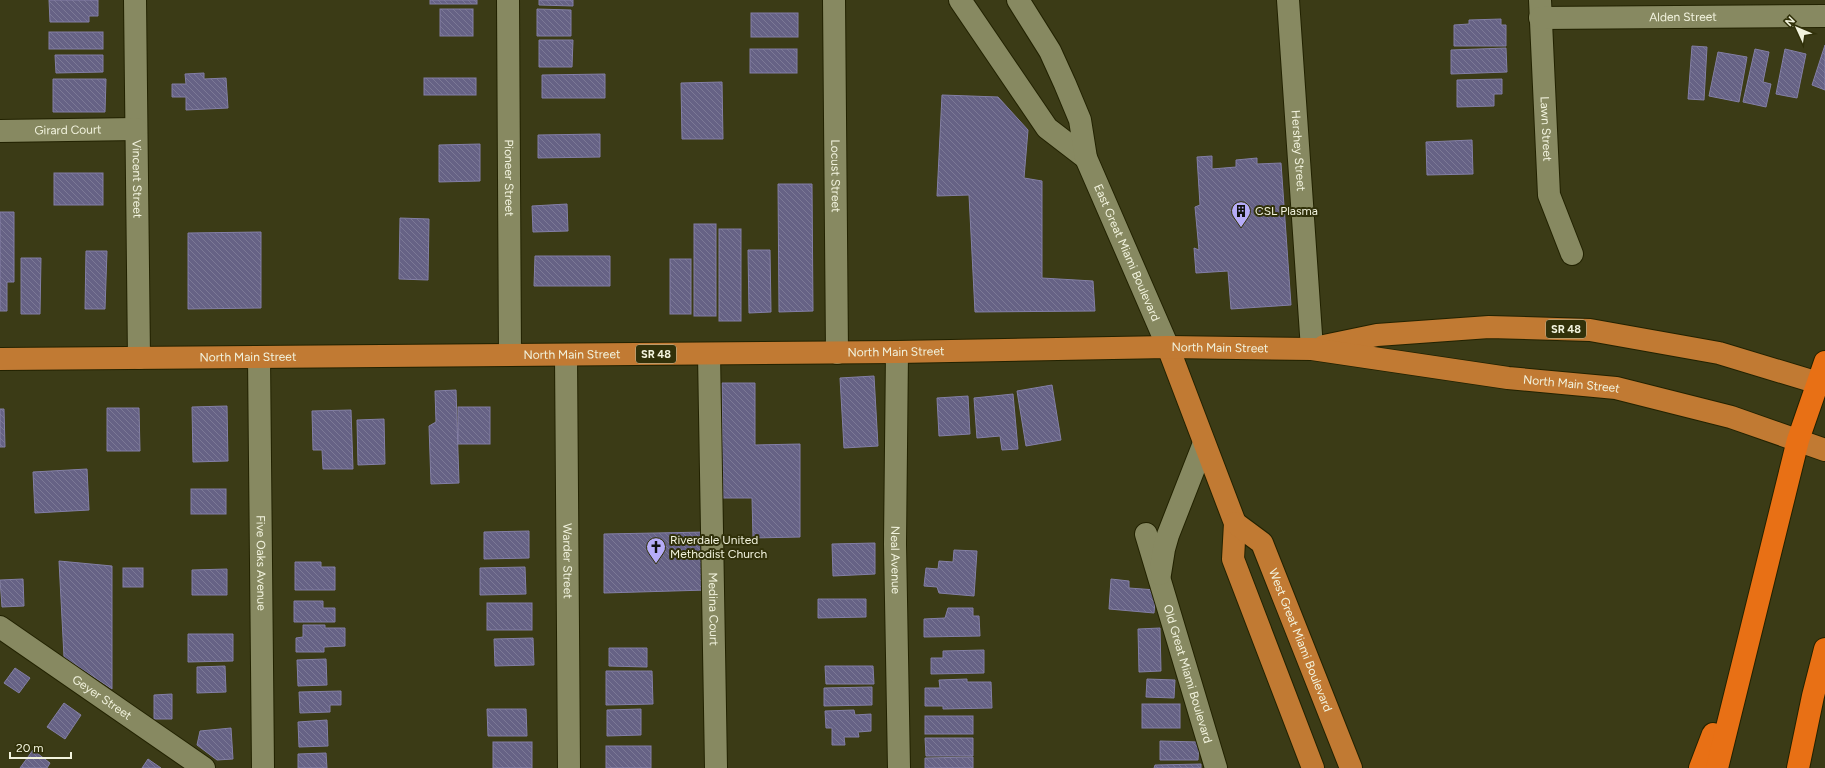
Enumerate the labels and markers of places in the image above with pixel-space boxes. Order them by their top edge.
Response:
building icon: CSL Plasma [1230,200,1252,228]
place label: CSL Plasma [1255,204,1318,218]
place label: Riverdale United Methodist Church [670,533,767,561]
church icon: Riverdale United Methodist Church [645,536,667,564]

